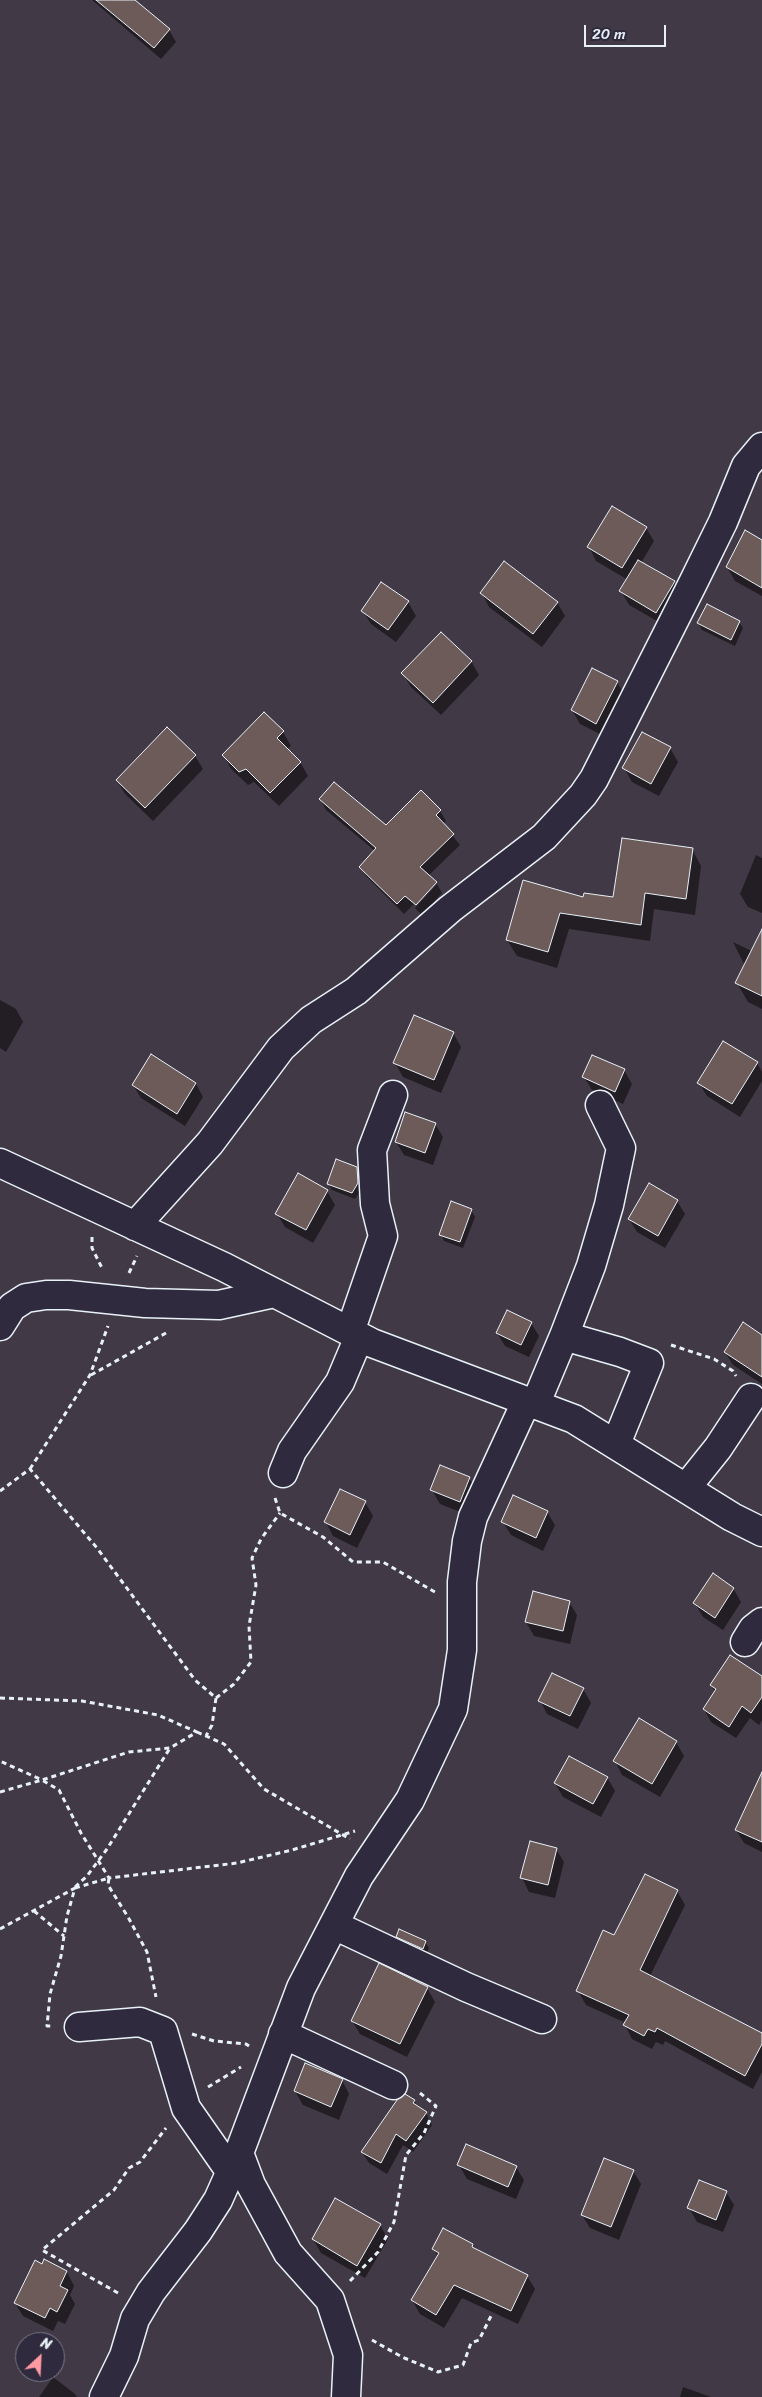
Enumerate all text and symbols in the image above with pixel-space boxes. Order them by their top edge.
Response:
scale bar [587,15,670,47]
text: 20 m [592,21,626,47]
text: N [36,2330,56,2357]
north arrow [15,2332,65,2382]

